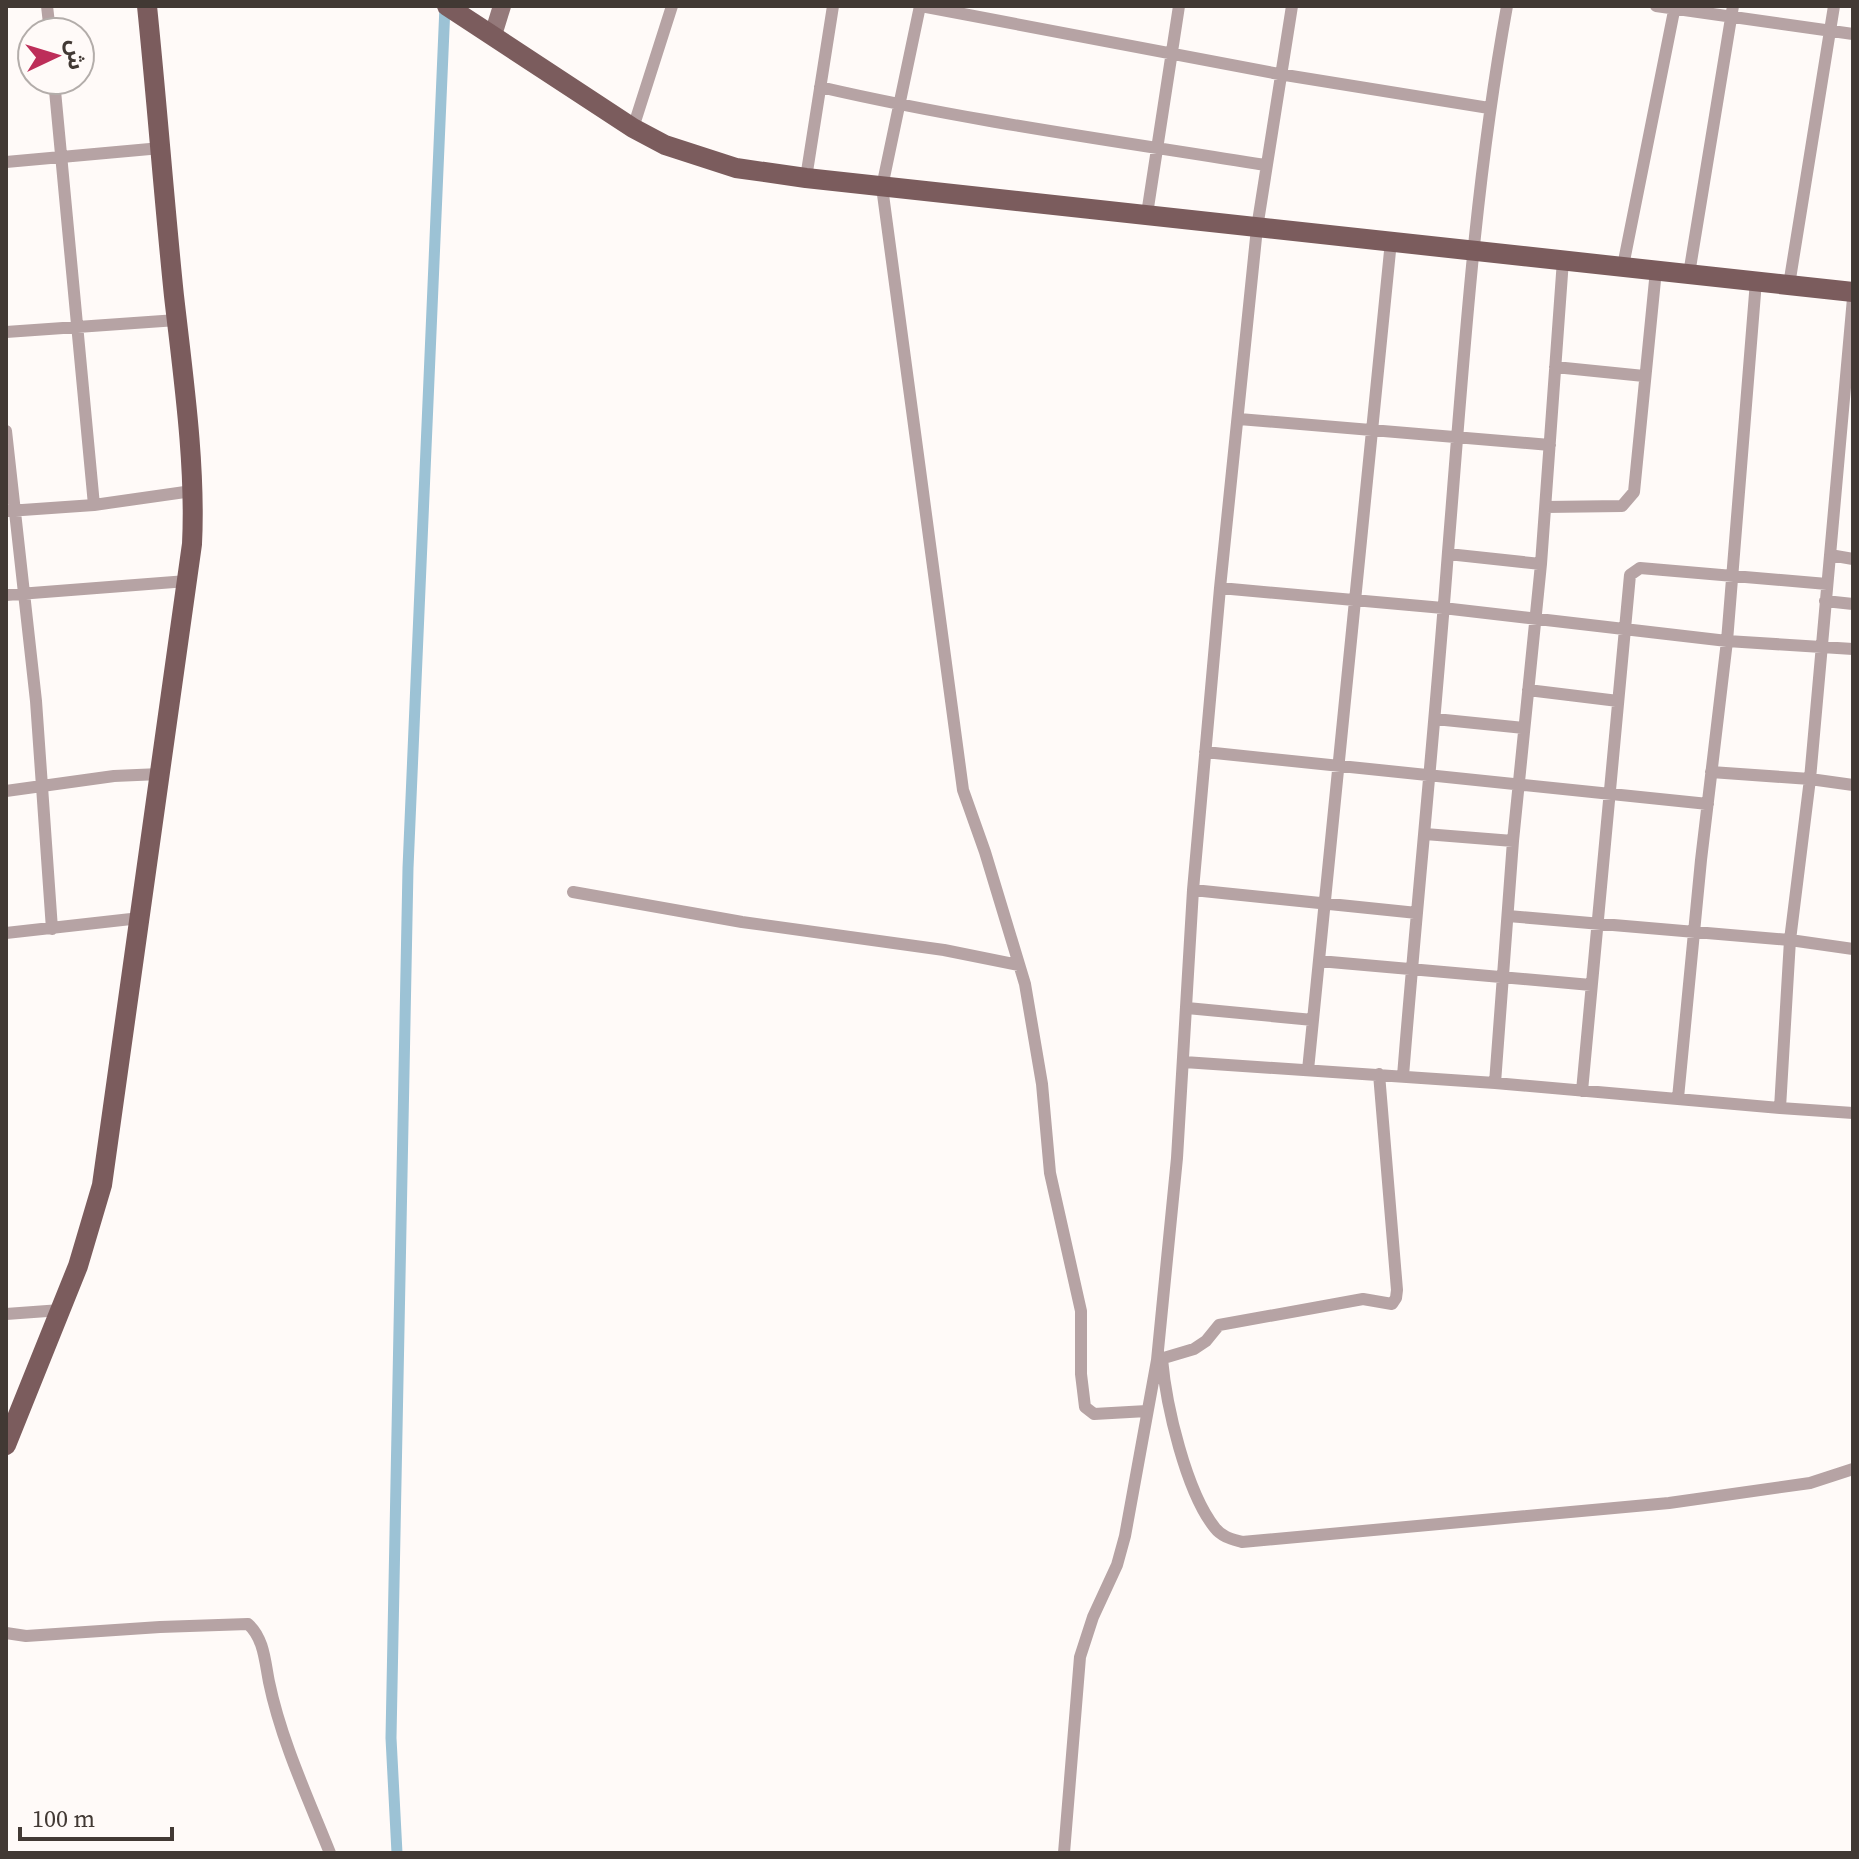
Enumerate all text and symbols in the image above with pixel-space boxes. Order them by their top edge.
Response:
north arrow [16,16,96,96]
text: ش [60,39,92,71]
scale bar [20,1791,172,1841]
text: 100 m [32,1802,95,1835]

